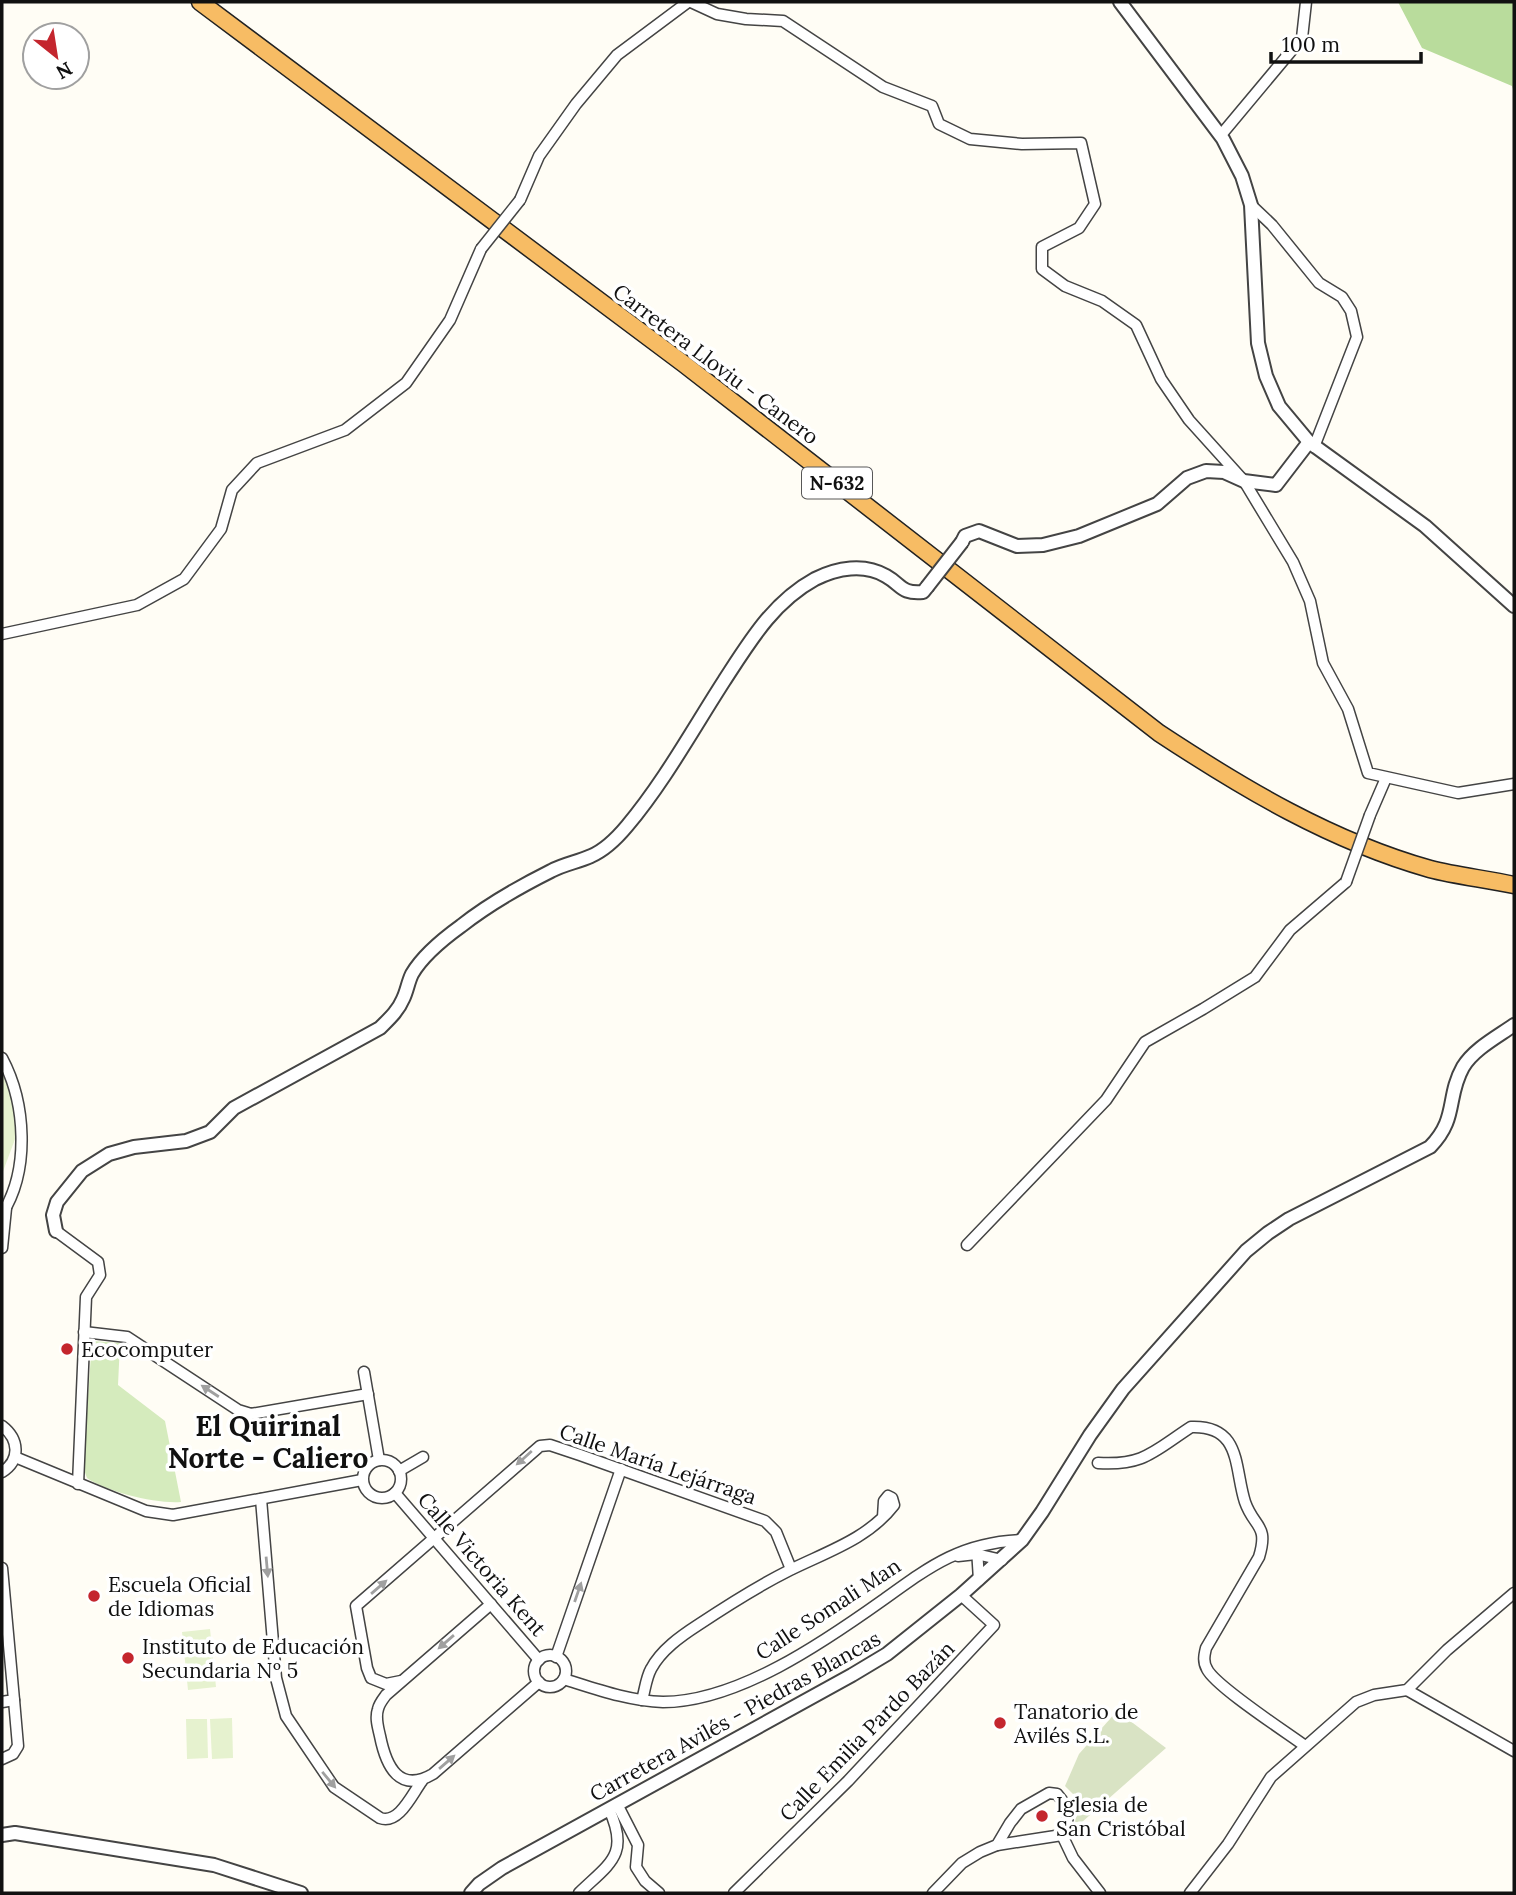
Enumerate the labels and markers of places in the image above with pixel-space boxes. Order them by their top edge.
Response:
place label: Ecocomputer [81,1336,213,1363]
marker: Ecocomputer [59,1341,75,1357]
place label: Escuela Oficial de Idiomas [108,1571,251,1622]
marker: Escuela Oficial de Idiomas [86,1588,102,1604]
place label: Instituto de Educación Secundaria Nº 5 [142,1633,364,1684]
marker: Instituto de Educación Secundaria Nº 5 [120,1650,136,1666]
place label: Tanatorio de Avilés S.L. [1013,1698,1138,1749]
marker: Tanatorio de Avilés S.L. [992,1715,1008,1731]
place label: Iglesia de San Cristóbal [1056,1791,1186,1842]
marker: Iglesia de San Cristóbal [1034,1808,1050,1824]

